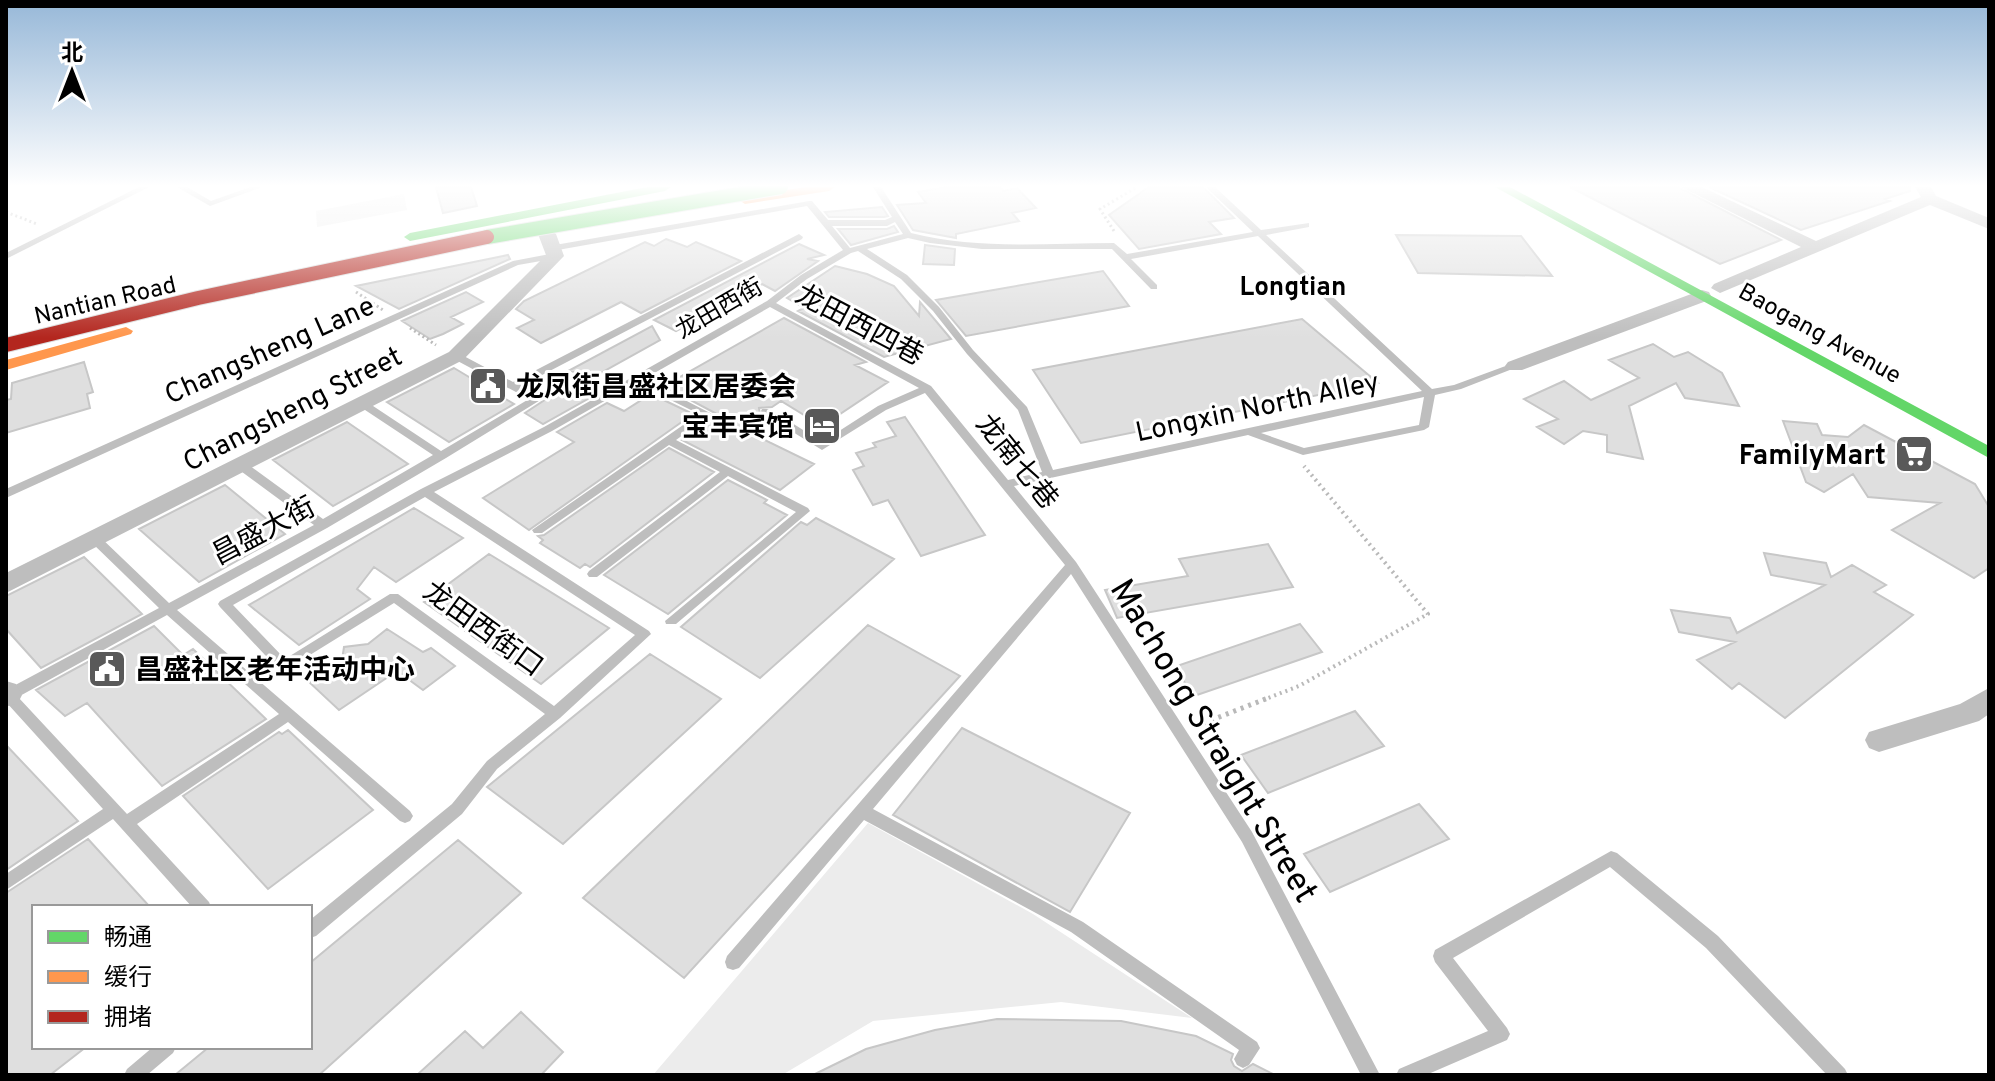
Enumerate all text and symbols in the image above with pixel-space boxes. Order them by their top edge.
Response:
north arrow [32,32,112,112]
text: 北 [61,41,83,68]
street label: Nantian Road [32,271,179,333]
district label: Longtian [1240,272,1346,305]
street label: 龙田西街 [671,273,769,347]
street label: 龙田西四巷 [788,278,929,375]
street label: Baogang Avenue [1732,278,1906,392]
street label: Changsheng Lane [160,289,381,414]
street label: Changsheng Street [178,340,409,481]
public building icon: 龙凤街昌盛社区居委会 [467,365,509,407]
street label: Longxin North Alley [1133,366,1383,452]
place label: 龙凤街昌盛社区居委会 [516,371,796,407]
hotel icon: 宝丰宾馆 [801,405,843,447]
street label: 龙南七巷 [966,408,1065,518]
place label: 宝丰宾馆 [682,411,794,447]
supermarket icon: FamilyMart [1893,433,1935,475]
place label: FamilyMart [1739,439,1886,475]
street label: 昌盛大街 [207,490,322,575]
street label: Machong Straight Street [1098,572,1326,911]
street label: 龙田西街口 [415,575,549,686]
public building icon: 昌盛社区老年活动中心 [86,648,128,690]
place label: 昌盛社区老年活动中心 [135,654,415,690]
legend [32,905,312,1049]
text: 畅通 [104,924,152,954]
text: 缓行 [104,964,152,994]
text: 拥堵 [104,1004,152,1034]

